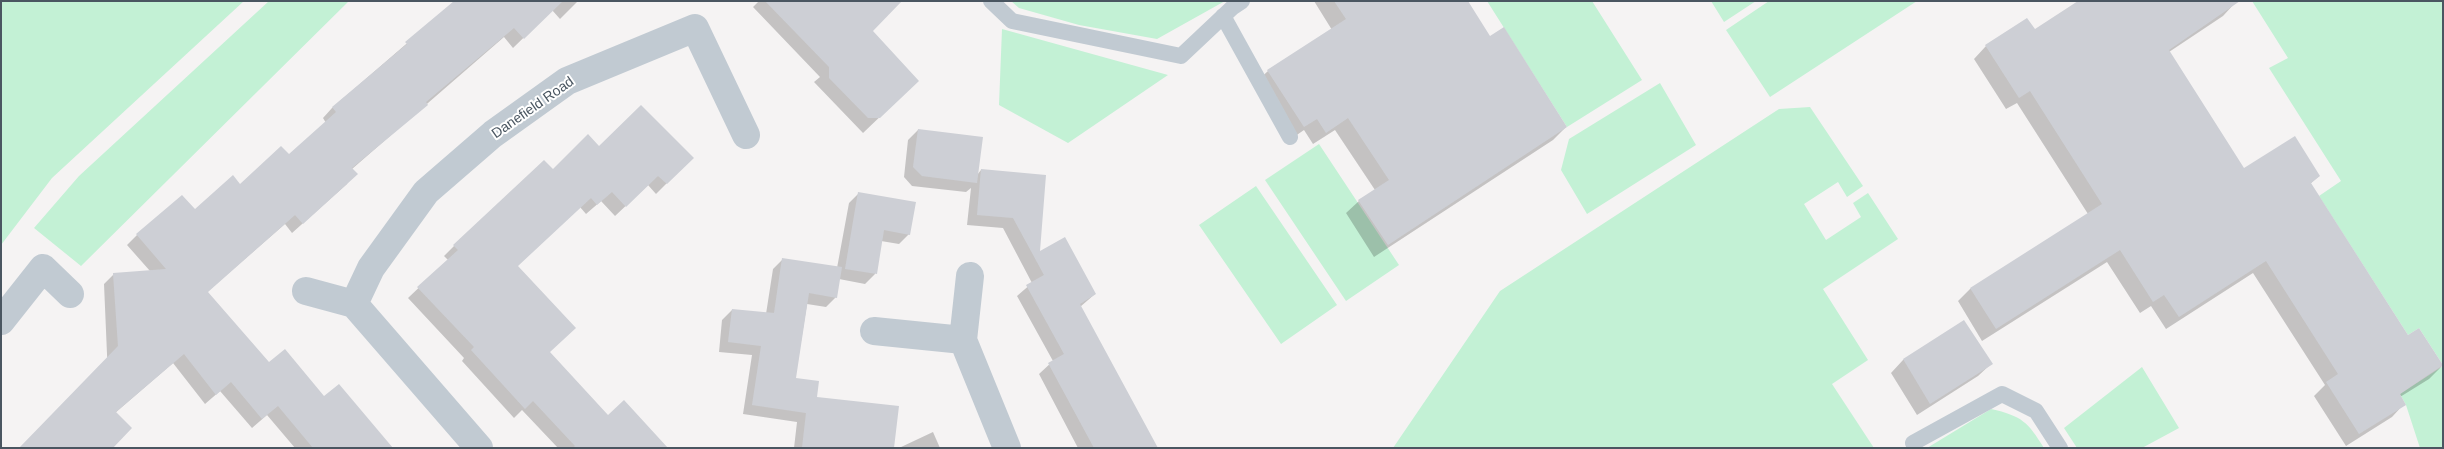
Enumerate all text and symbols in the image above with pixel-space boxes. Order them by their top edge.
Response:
street label: Danefield Road [489,73,577,143]

